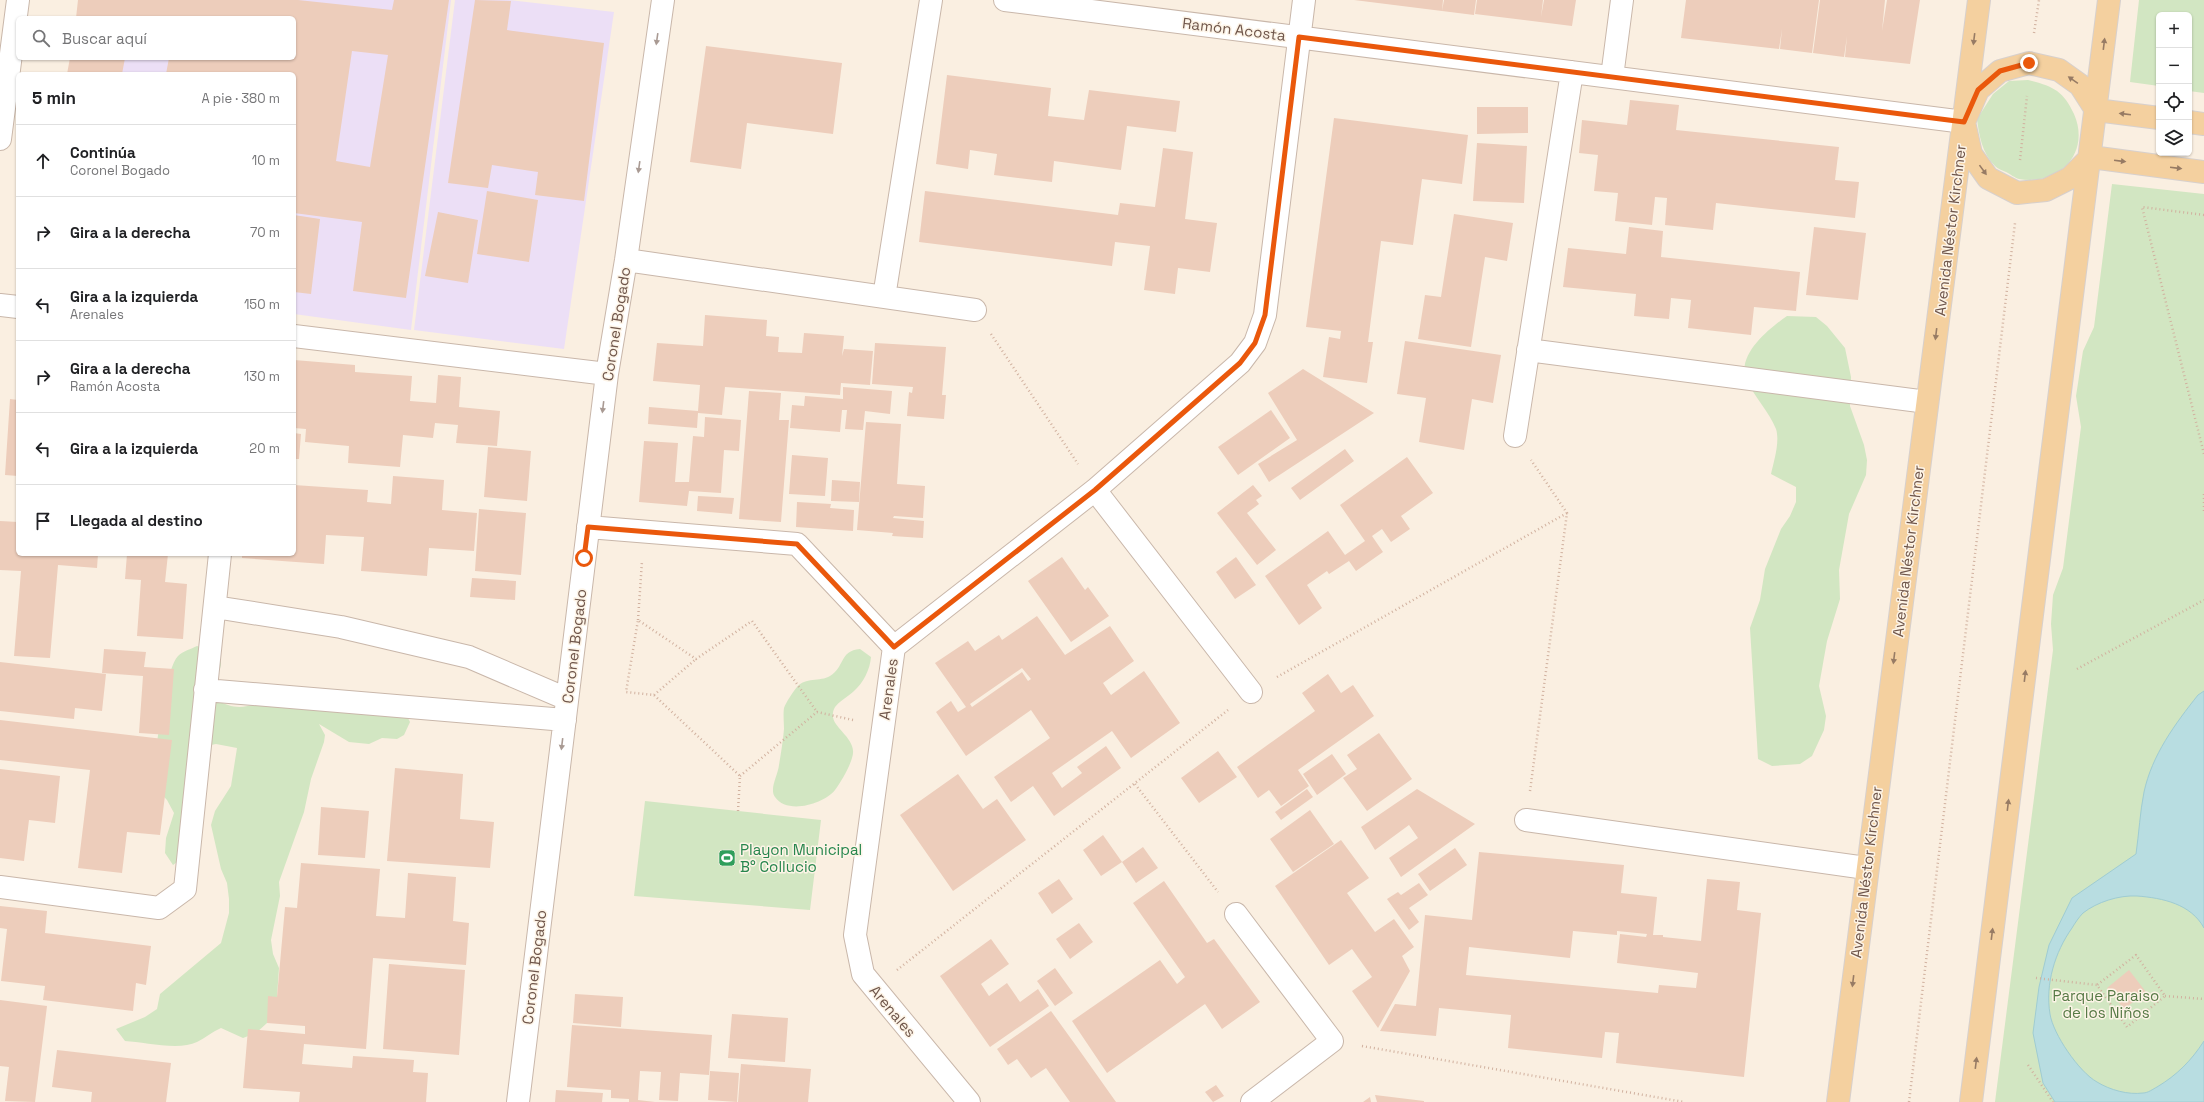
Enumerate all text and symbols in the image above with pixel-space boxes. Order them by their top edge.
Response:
map controls [2156,12,2192,156]
button: + [2156,12,2192,48]
street label: Ramón Acosta [1181,13,1287,45]
search box [16,16,296,60]
icon: search [30,27,52,49]
text: Buscar aquí [62,29,147,48]
one-way arrow [654,33,660,45]
one-way arrow [1971,33,1977,45]
one-way arrow [2100,38,2107,50]
button: − [2156,48,2192,84]
route end [2020,54,2038,72]
one-way arrow [2067,76,2078,84]
button: locate [2156,84,2192,120]
text: 5 min [32,87,76,109]
text: A pie · 380 m [201,90,280,107]
one-way arrow [2119,111,2131,117]
button: layers [2156,120,2192,156]
text: Continúa [70,143,136,162]
street label: Avenida Néstor Kirchner [1930,143,1970,317]
icon: ahead [32,150,54,172]
text: 10 m [252,152,280,169]
one-way arrow [2114,157,2126,164]
one-way arrow [636,161,642,173]
text: Coronel Bogado [70,162,170,179]
one-way arrow [1979,165,1987,176]
one-way arrow [2170,165,2182,171]
icon: right [32,222,54,244]
text: Gira a la derecha [70,223,190,242]
text: 70 m [250,224,280,241]
street label: Coronel Bogado [598,266,634,382]
text: Gira a la izquierda [70,287,198,306]
icon: left [32,294,54,316]
text: 150 m [244,296,280,313]
text: Arenales [70,306,124,323]
one-way arrow [1933,328,1939,340]
text: Gira a la derecha [70,359,190,378]
icon: right [32,366,54,388]
text: 130 m [244,368,280,385]
text: Ramón Acosta [70,378,160,395]
one-way arrow [600,401,606,413]
icon: left [32,438,54,460]
text: Gira a la izquierda [70,439,198,458]
text: 20 m [249,440,280,457]
street label: Avenida Néstor Kirchner [1888,464,1928,638]
icon: arrive [32,510,54,532]
text: Llegada al destino [70,511,203,530]
route start [575,549,593,567]
street label: Coronel Bogado [558,588,590,704]
one-way arrow [1891,652,1897,664]
street label: Arenales [874,657,902,721]
one-way arrow [2022,670,2028,682]
one-way arrow [559,738,565,750]
street label: Avenida Néstor Kirchner [1846,785,1886,959]
one-way arrow [2005,799,2011,811]
place label: Playon Municipal B° Collucio [740,840,862,876]
sports icon: Playon Municipal B° Collucio [717,848,737,868]
street label: Coronel Bogado [518,909,550,1025]
one-way arrow [1989,928,1995,940]
one-way arrow [1850,975,1856,987]
street label: Arenales [866,981,920,1041]
park label: Parque Paraiso de los Niños [2053,986,2159,1022]
one-way arrow [1973,1057,1979,1069]

